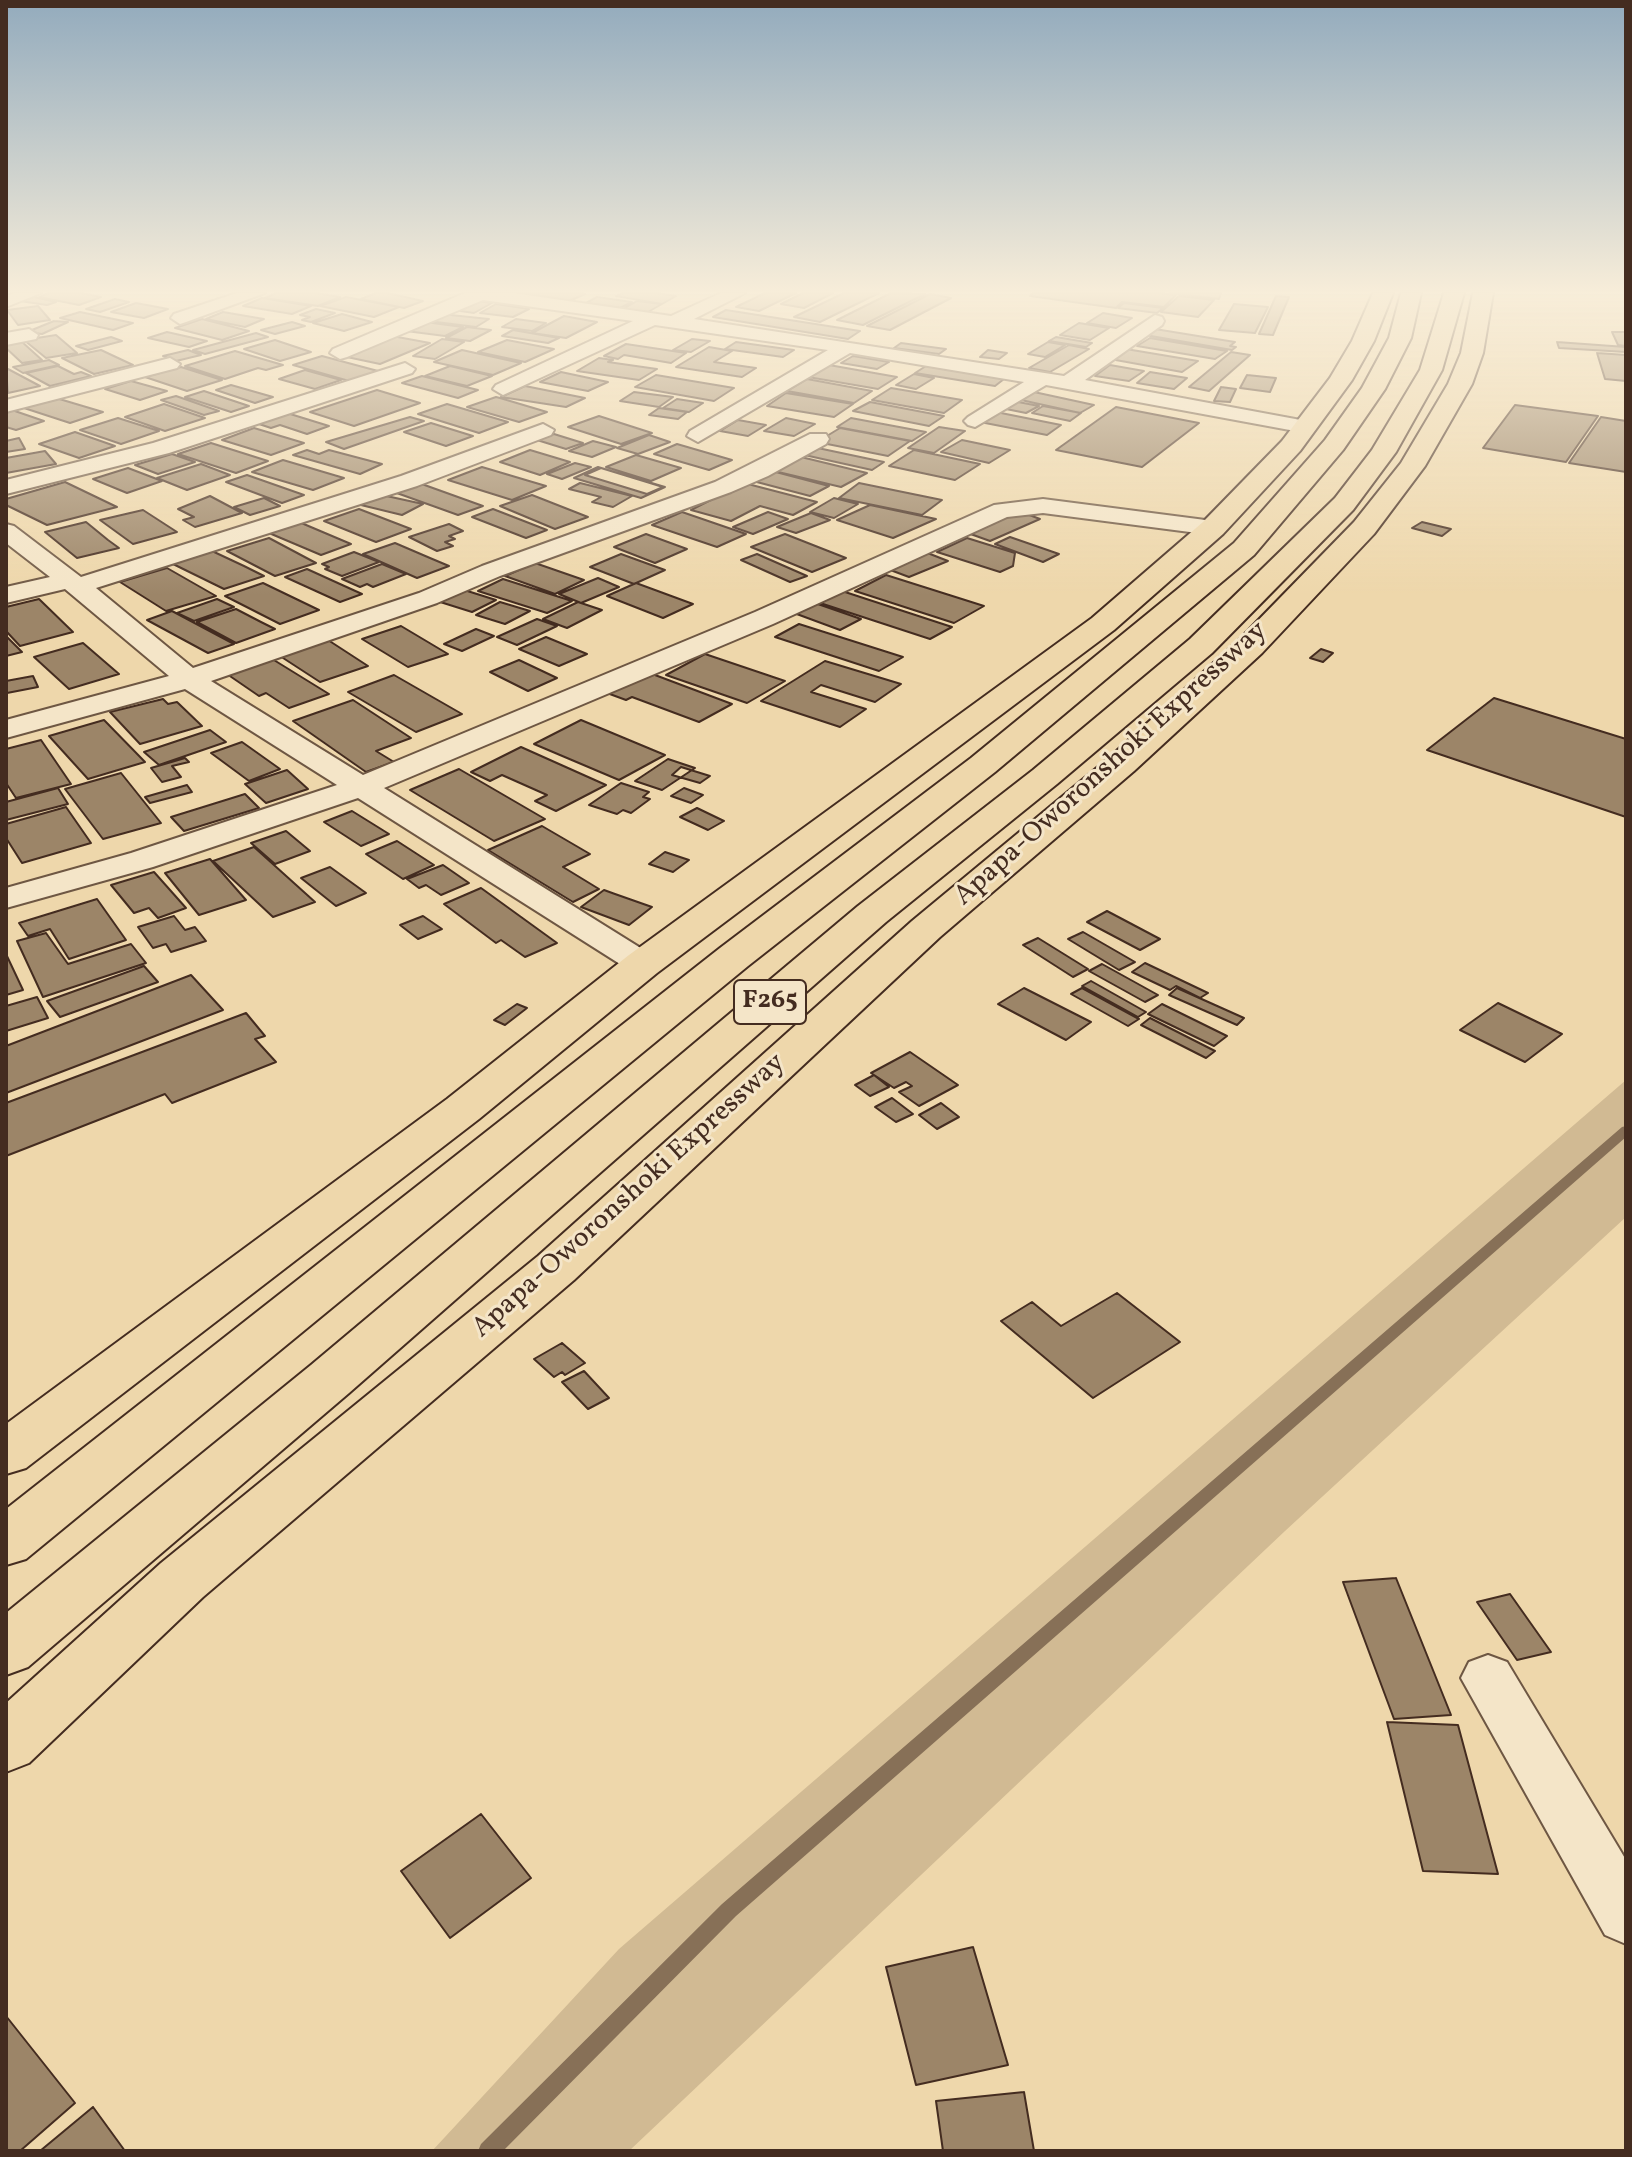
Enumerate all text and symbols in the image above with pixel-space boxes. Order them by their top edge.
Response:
street label: Apapa-Oworonshoki Expressway [949,616,1275,914]
road number: F265 [734,980,806,1024]
street label: Apapa-Oworonshoki Expressway [467,1048,793,1346]

